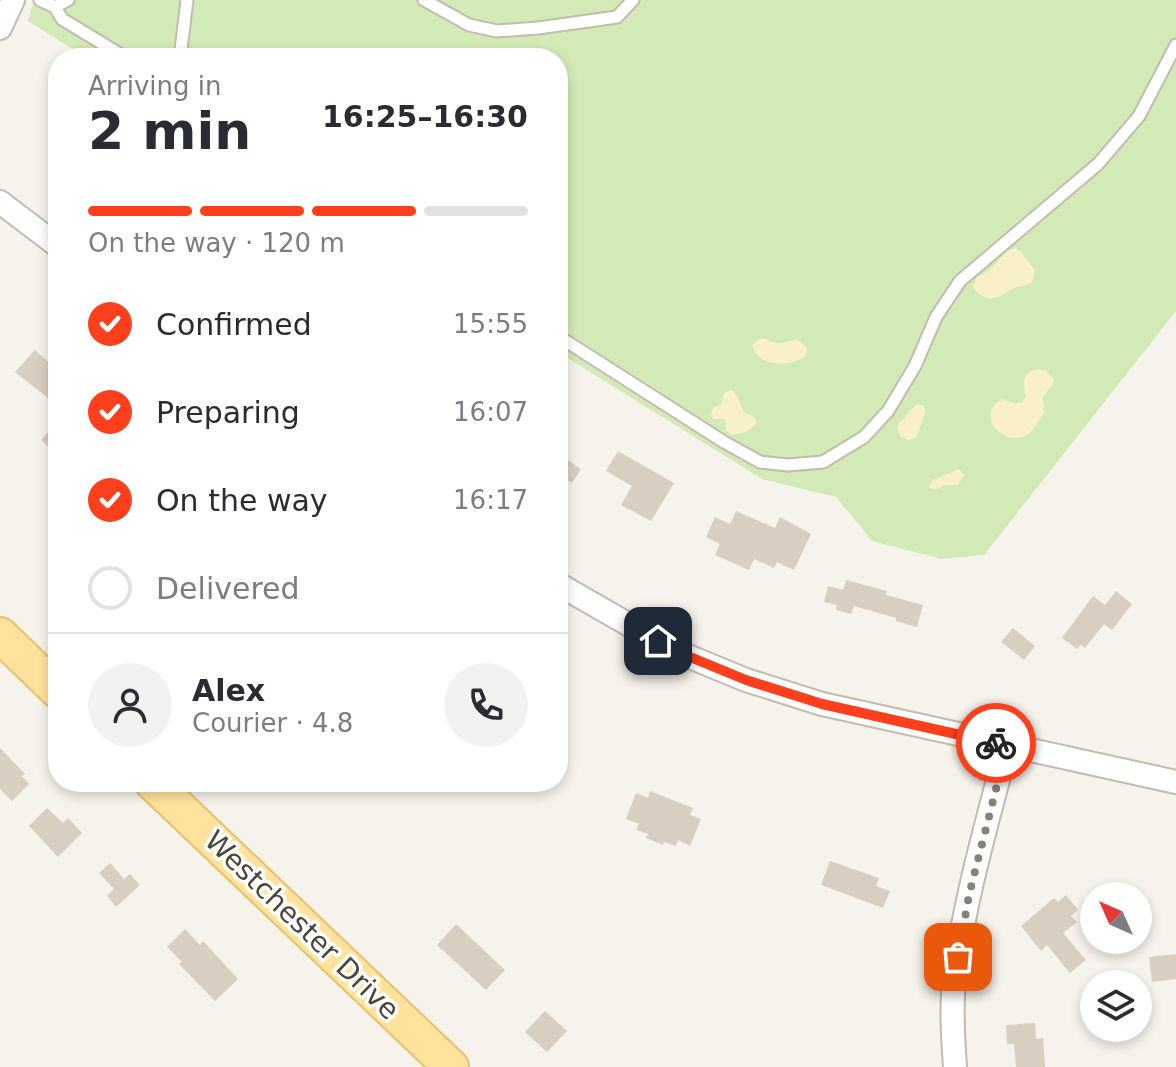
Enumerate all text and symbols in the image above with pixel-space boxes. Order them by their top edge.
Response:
text: Arriving in [88,71,222,101]
text: 16:25–16:30 [322,99,528,134]
text: 2 min [88,101,251,161]
text: On the way · 120 m [88,228,345,258]
icon: check [88,302,132,346]
text: Confirmed [156,307,312,342]
text: 15:55 [453,309,528,339]
icon: check [88,390,132,434]
text: Preparing [156,395,300,430]
text: 16:07 [453,397,528,427]
icon: check [88,478,132,522]
text: On the way [156,483,328,518]
text: 16:17 [453,485,528,515]
text: Delivered [156,571,300,606]
pin [624,607,692,675]
icon: home [636,619,680,663]
button: person [88,663,172,747]
button: phone [444,663,528,747]
text: Alex [192,673,265,708]
courier [956,703,1036,783]
text: Courier · 4.8 [192,708,353,738]
icon: bike [974,721,1018,765]
street label: Westchester Drive [198,824,406,1026]
north arrow [1080,882,1152,954]
map controls [1080,882,1152,1042]
pin [924,923,992,991]
icon: bag [936,935,980,979]
button: layers [1080,970,1152,1042]

